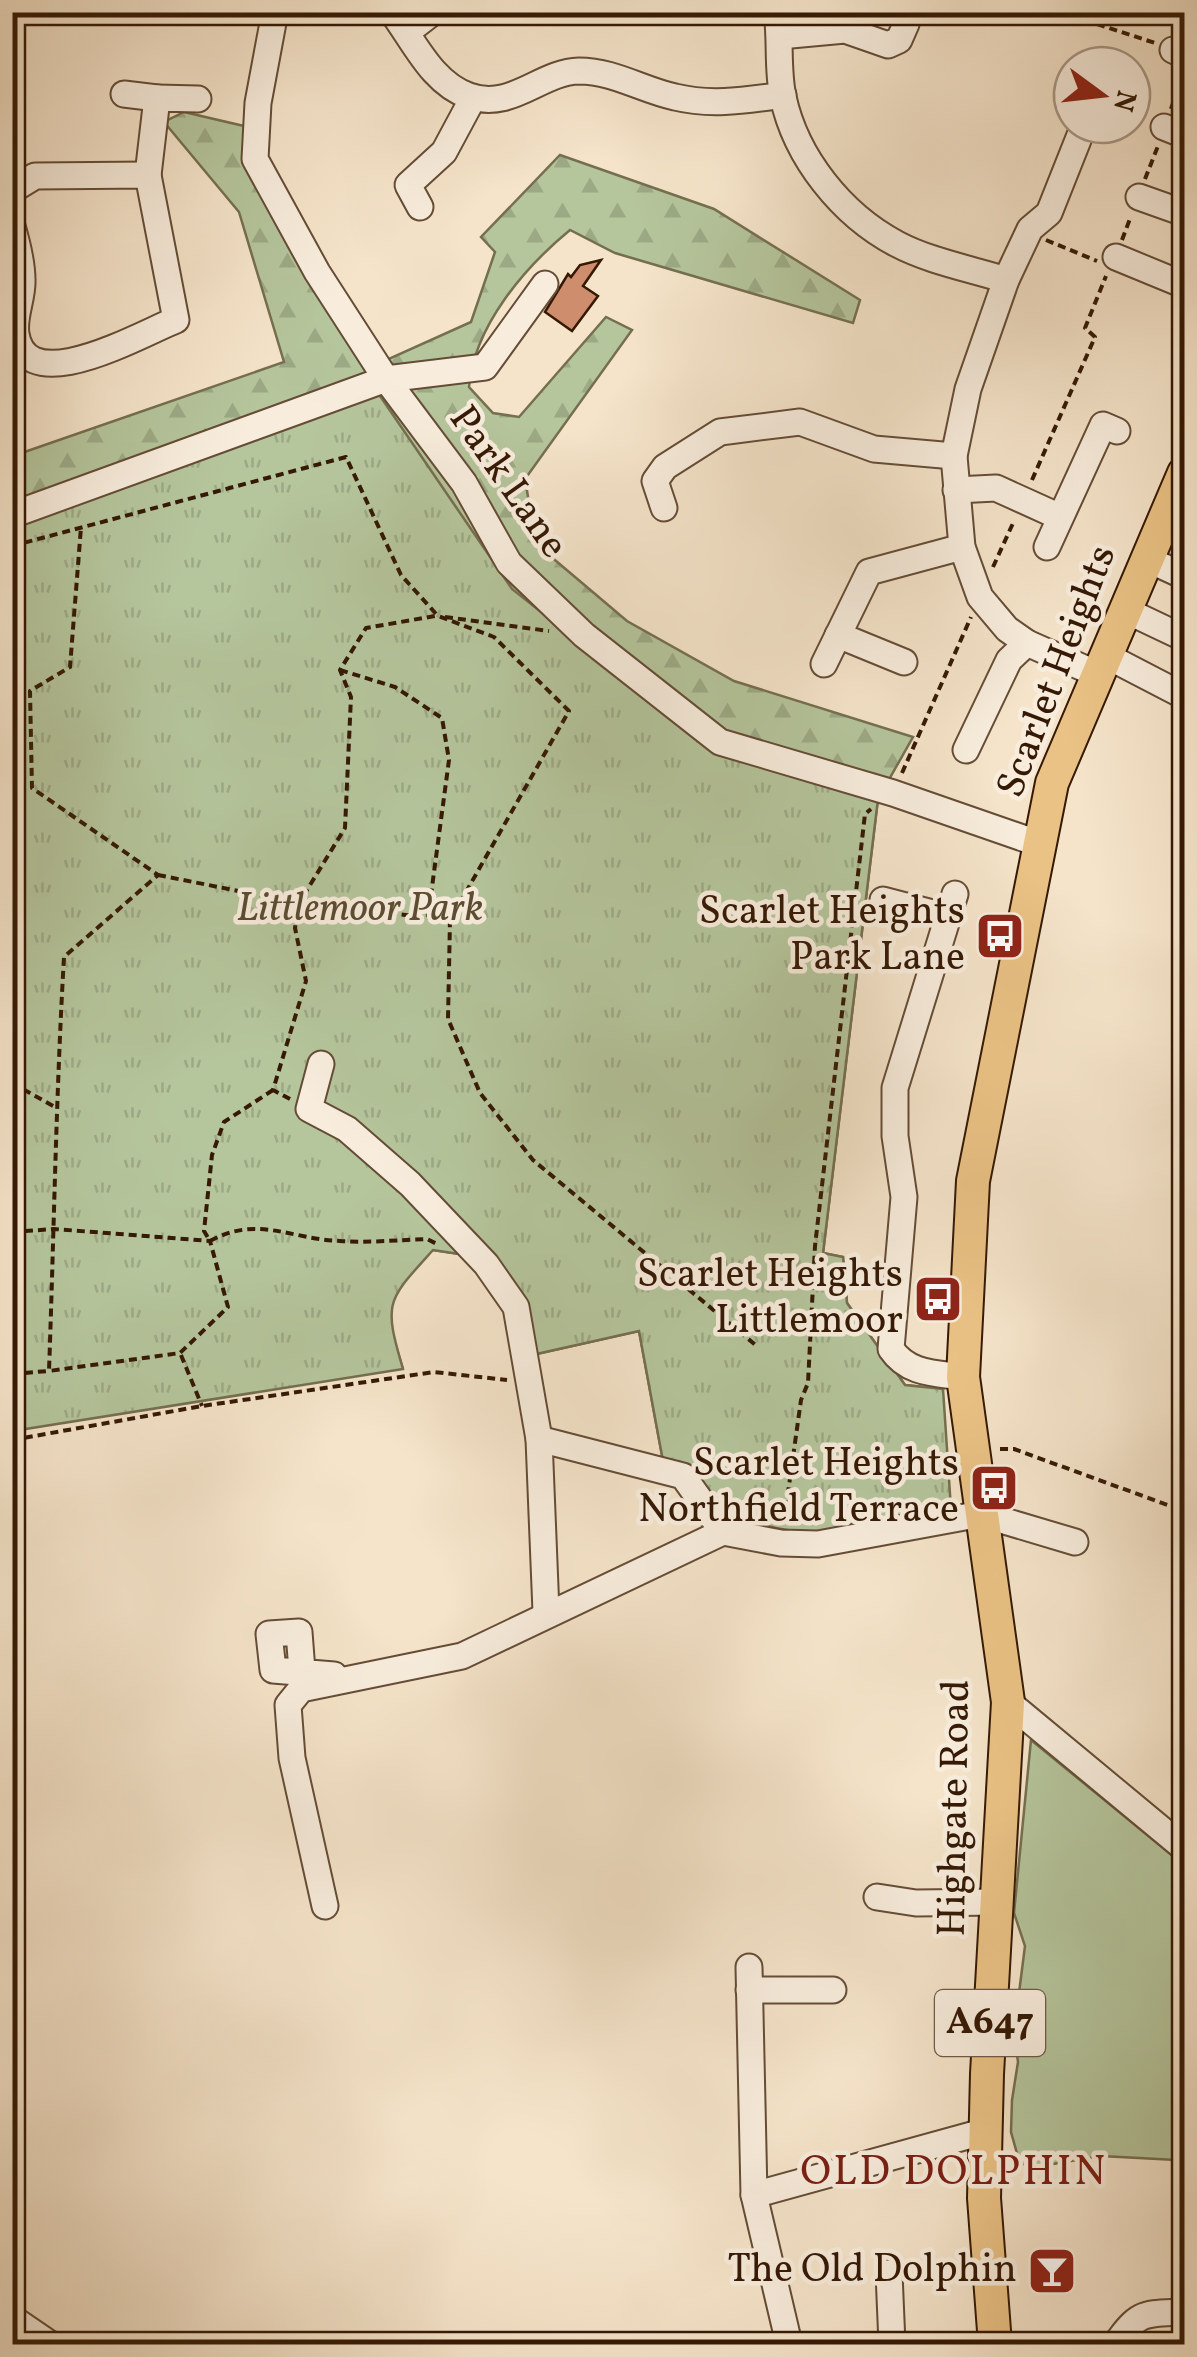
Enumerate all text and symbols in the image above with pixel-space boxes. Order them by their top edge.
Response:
north arrow [1052,45,1152,145]
text: N [1102,86,1145,116]
street label: Park Lane [434,395,580,571]
street label: Scarlet Heights [984,538,1132,806]
park label: Littlemoor Park [237,882,483,938]
place label: Scarlet Heights Park Lane [699,885,965,987]
bus stop icon: Scarlet Heights Park Lane [974,910,1026,962]
place label: Scarlet Heights Littlemoor [637,1248,903,1350]
bus stop icon: Scarlet Heights Littlemoor [912,1273,964,1325]
place label: Scarlet Heights Northfield Terrace [638,1437,959,1539]
bus stop icon: Scarlet Heights Northfield Terrace [968,1462,1020,1514]
street label: Highgate Road [926,1679,986,1937]
road number: A647 [935,1990,1045,2056]
district label: OLD DOLPHIN [800,2144,1108,2203]
place label: The Old Dolphin [728,2243,1017,2299]
bar icon: The Old Dolphin [1026,2245,1078,2297]

